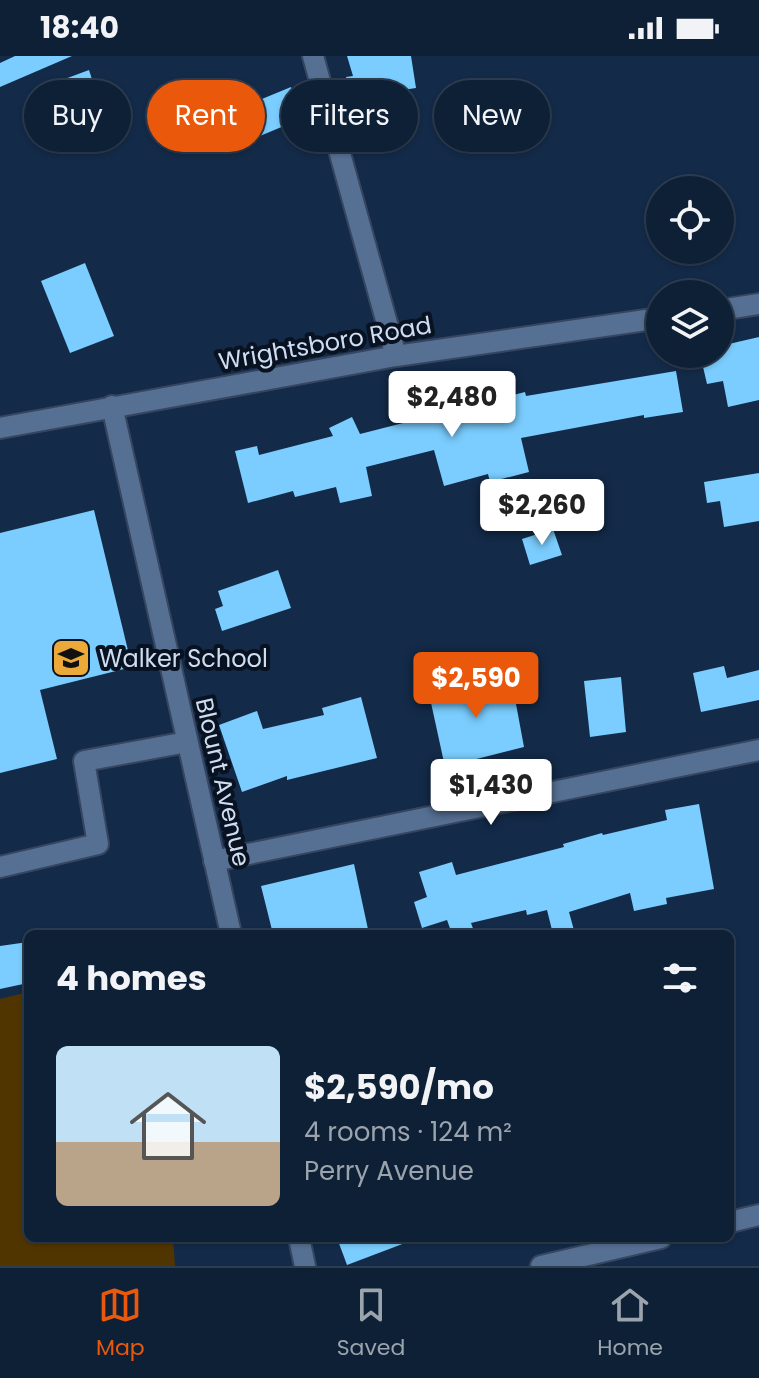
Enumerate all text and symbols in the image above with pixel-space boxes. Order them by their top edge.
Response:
text: 18:40 [40,6,119,49]
chip: Buy [24,80,131,152]
chip: Rent [147,80,265,152]
chip: Filters [281,80,418,152]
chip: New [434,80,550,152]
map controls [646,176,734,368]
button: locate [646,176,734,264]
button: layers [646,280,734,368]
street label: Wrightsboro Road [216,308,434,378]
pin: $2,480 [387,371,517,439]
text: $2,480 [407,379,497,415]
pin: $2,260 [477,479,607,547]
text: $2,260 [498,487,586,523]
school or university icon: Walker School [50,637,92,679]
place label: Walker School [99,642,268,675]
pin: $2,590 [411,652,541,720]
text: $2,590 [431,660,521,696]
street label: Blount Avenue [188,695,258,869]
pin: $1,430 [426,759,556,827]
text: $1,430 [449,767,533,803]
text: 4 homes [56,954,207,1002]
icon: filters [658,956,702,1000]
text: $2,590/mo [304,1063,494,1111]
icon: home [120,1078,216,1174]
text: 4 rooms · 124 m² [304,1114,512,1150]
text: Perry Avenue [304,1153,474,1189]
tab: Map [96,1283,145,1364]
tab: Saved [337,1283,405,1364]
tab: Home [597,1283,663,1364]

